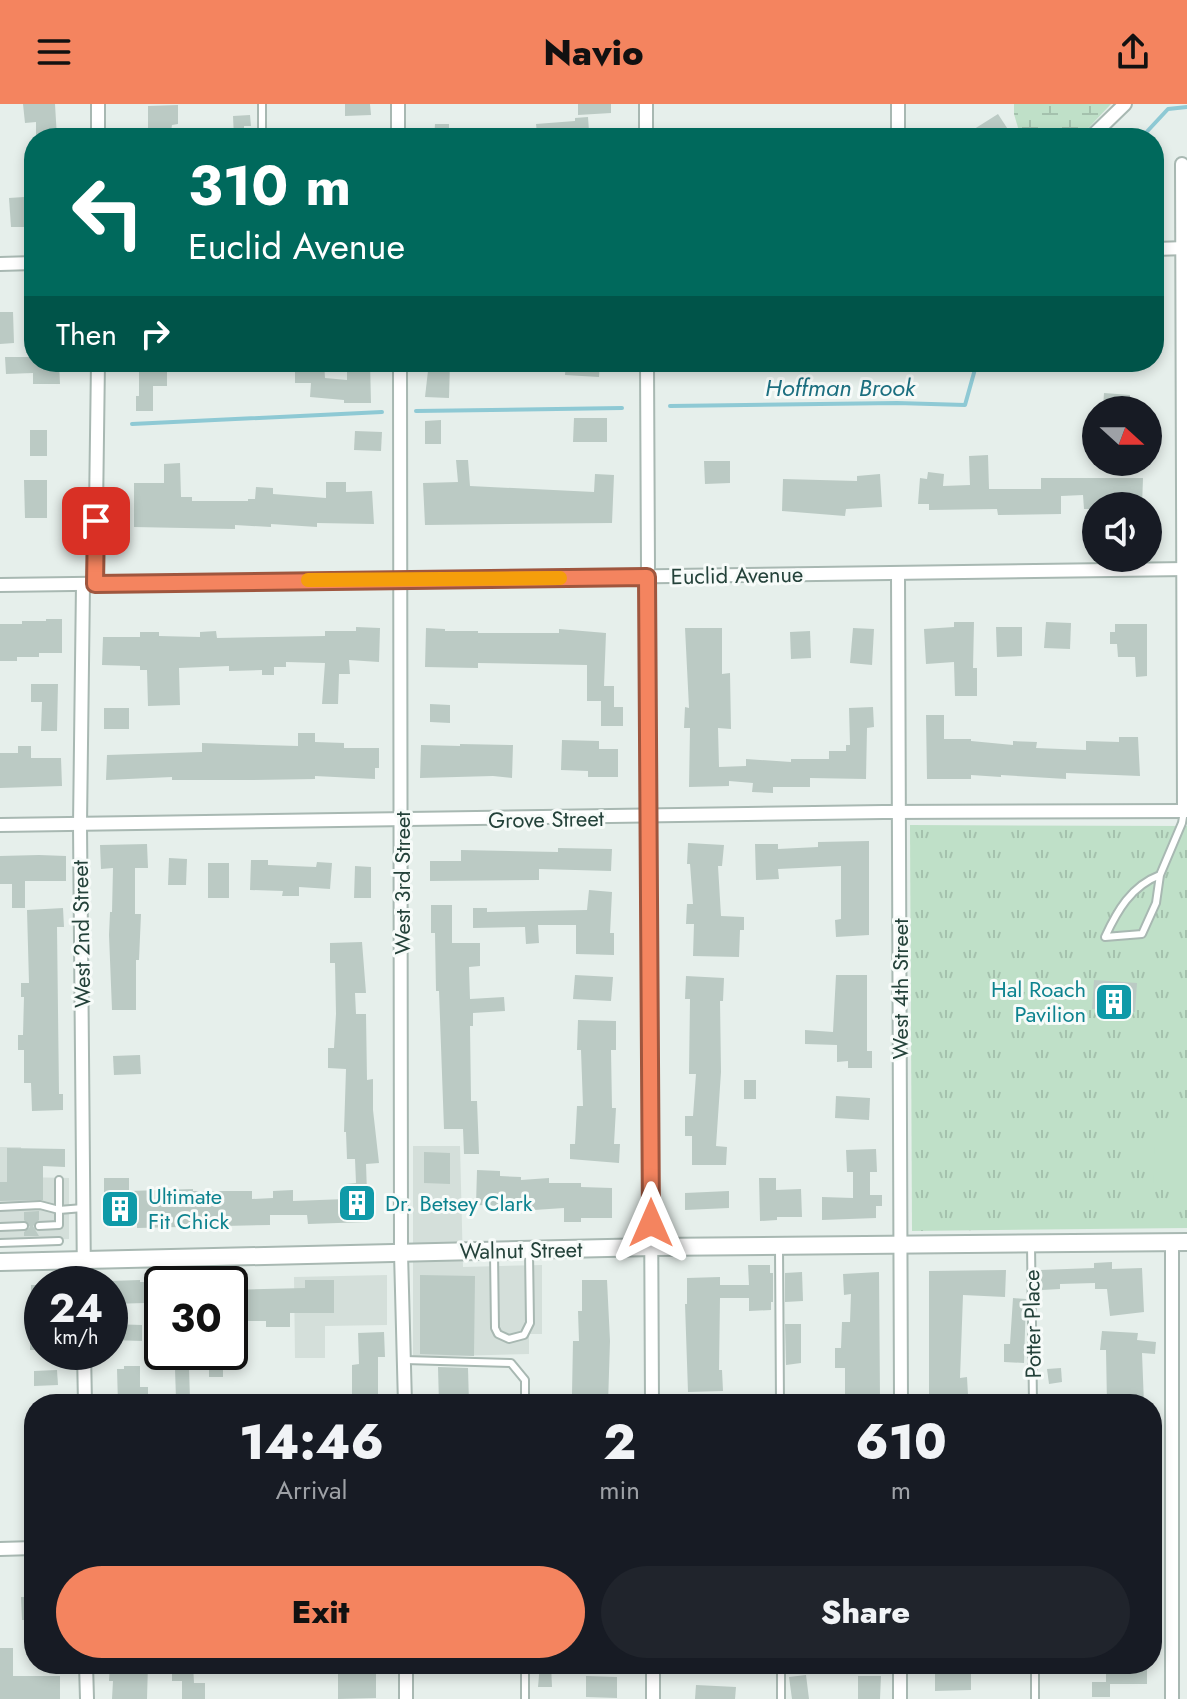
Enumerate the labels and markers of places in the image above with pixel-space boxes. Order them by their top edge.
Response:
pin [62,487,130,555]
place label: Hal Roach Pavilion [991,973,1086,1030]
building icon: Hal Roach Pavilion [1093,981,1135,1023]
place label: Ultimate Fit Chick [148,1180,229,1237]
building icon: Dr. Betsey Clark [336,1182,378,1224]
place label: Dr. Betsey Clark [385,1187,533,1219]
building icon: Ultimate Fit Chick [99,1188,141,1230]

